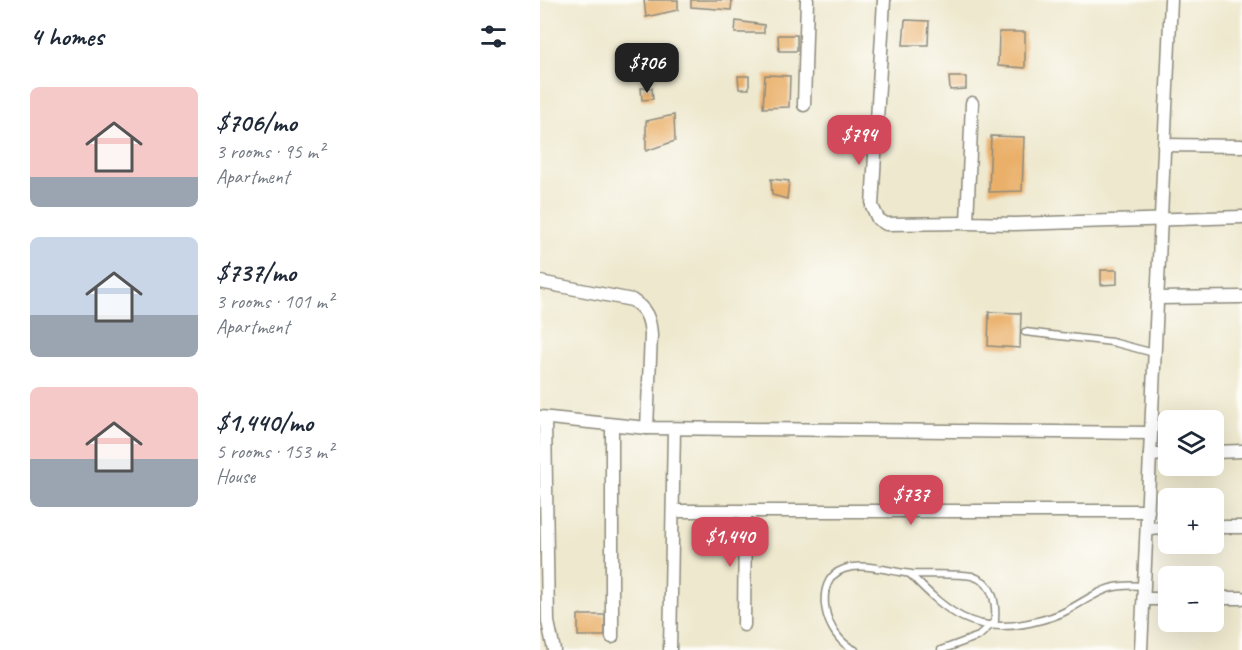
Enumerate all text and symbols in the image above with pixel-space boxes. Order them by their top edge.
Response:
text: 4 homes [30,20,103,53]
icon: filters [477,20,510,53]
pin: $706 [611,43,683,94]
text: $706 [629,50,665,75]
text: $706/mo [216,106,297,139]
icon: home [78,111,150,183]
pin: $794 [823,115,895,166]
text: $794 [841,122,877,147]
text: 3 rooms · 95 m² [216,139,324,164]
text: Apartment [216,164,289,189]
text: $737/mo [216,256,296,289]
icon: home [78,261,150,333]
text: 3 rooms · 101 m² [216,289,333,314]
text: Apartment [216,314,289,339]
text: $1,440/mo [216,406,313,439]
map controls [1158,410,1224,632]
button: layers [1158,410,1224,476]
icon: home [78,411,150,483]
text: 5 rooms · 153 m² [216,439,333,464]
text: House [216,464,255,489]
pin: $737 [875,475,947,526]
text: $737 [893,482,929,507]
button: + [1158,488,1224,554]
pin: $1,440 [681,517,779,568]
text: $1,440 [706,524,754,549]
button: − [1158,566,1224,632]

